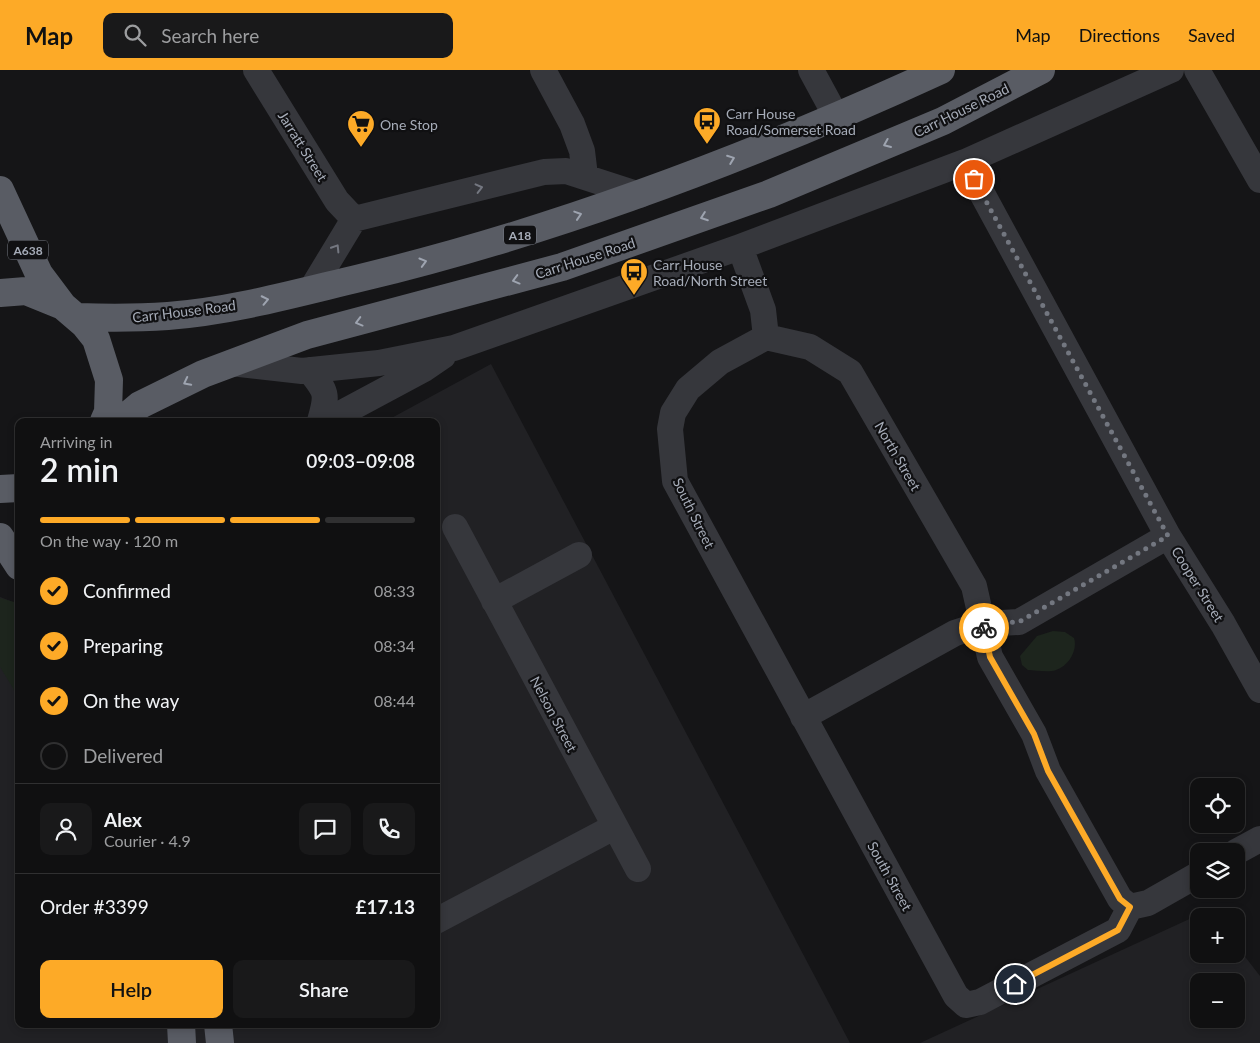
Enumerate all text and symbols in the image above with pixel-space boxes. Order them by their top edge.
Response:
search box [103,13,453,58]
text: Map [25,21,73,50]
icon: search [121,21,149,49]
text: Search here [161,24,259,47]
text: Map [1015,24,1051,46]
text: Directions [1079,24,1160,46]
text: Saved [1188,24,1235,46]
street label: Carr House Road [910,80,1012,140]
place label: Carr House Road/Somerset Road [726,105,856,138]
bus stop icon: Carr House Road/Somerset Road [692,106,722,145]
street label: Jarratt Street [275,108,331,184]
supermarket icon: One Stop [346,109,376,148]
place label: One Stop [380,116,438,133]
one-way arrow [883,138,892,149]
one-way arrow [726,155,735,165]
pin [953,158,995,200]
icon: bag [960,165,988,193]
one-way arrow [475,183,484,194]
one-way arrow [574,211,582,221]
one-way arrow [700,211,708,221]
road number: A18 [504,226,536,244]
street label: Carr House Road [533,234,637,282]
road number: A638 [8,240,48,260]
one-way arrow [330,245,340,254]
place label: Carr House Road/North Street [653,256,767,289]
bus stop icon: Carr House Road/North Street [619,257,649,296]
one-way arrow [418,258,427,268]
one-way arrow [513,274,521,284]
one-way arrow [260,295,269,306]
street label: Carr House Road [131,296,237,326]
one-way arrow [356,316,364,326]
one-way arrow [183,376,192,386]
street label: North Street [871,418,925,494]
text: Arriving in [40,432,113,451]
text: 09:03–09:08 [306,449,415,472]
text: 2 min [40,450,119,489]
street label: South Street [670,475,718,551]
text: On the way · 120 m [40,531,178,550]
street label: Cooper Street [1168,543,1228,625]
icon: check [40,577,68,605]
text: Confirmed [83,579,171,602]
text: 08:33 [374,581,415,600]
courier [959,603,1009,653]
icon: bike [970,614,998,642]
icon: check [40,632,68,660]
text: Preparing [83,634,163,657]
text: 08:34 [374,636,415,655]
street label: Nelson Street [527,673,581,755]
icon: check [40,687,68,715]
text: On the way [83,689,179,712]
text: 08:44 [374,691,415,710]
text: Delivered [83,744,163,767]
map controls [1190,778,1245,1028]
button: locate [1190,778,1245,833]
button: person [40,803,92,855]
button: chat [299,803,351,855]
button: phone [363,803,415,855]
text: Alex [104,808,142,831]
text: Courier · 4.9 [104,831,191,850]
street label: South Street [864,838,916,914]
button: layers [1190,843,1245,898]
text: Order #3399 [40,895,149,918]
text: £17.13 [355,895,415,918]
button: + [1190,908,1245,963]
button: Help [40,960,223,1018]
button: Share [233,960,415,1018]
pin [994,963,1036,1005]
icon: home [1001,970,1029,998]
button: − [1190,973,1245,1028]

